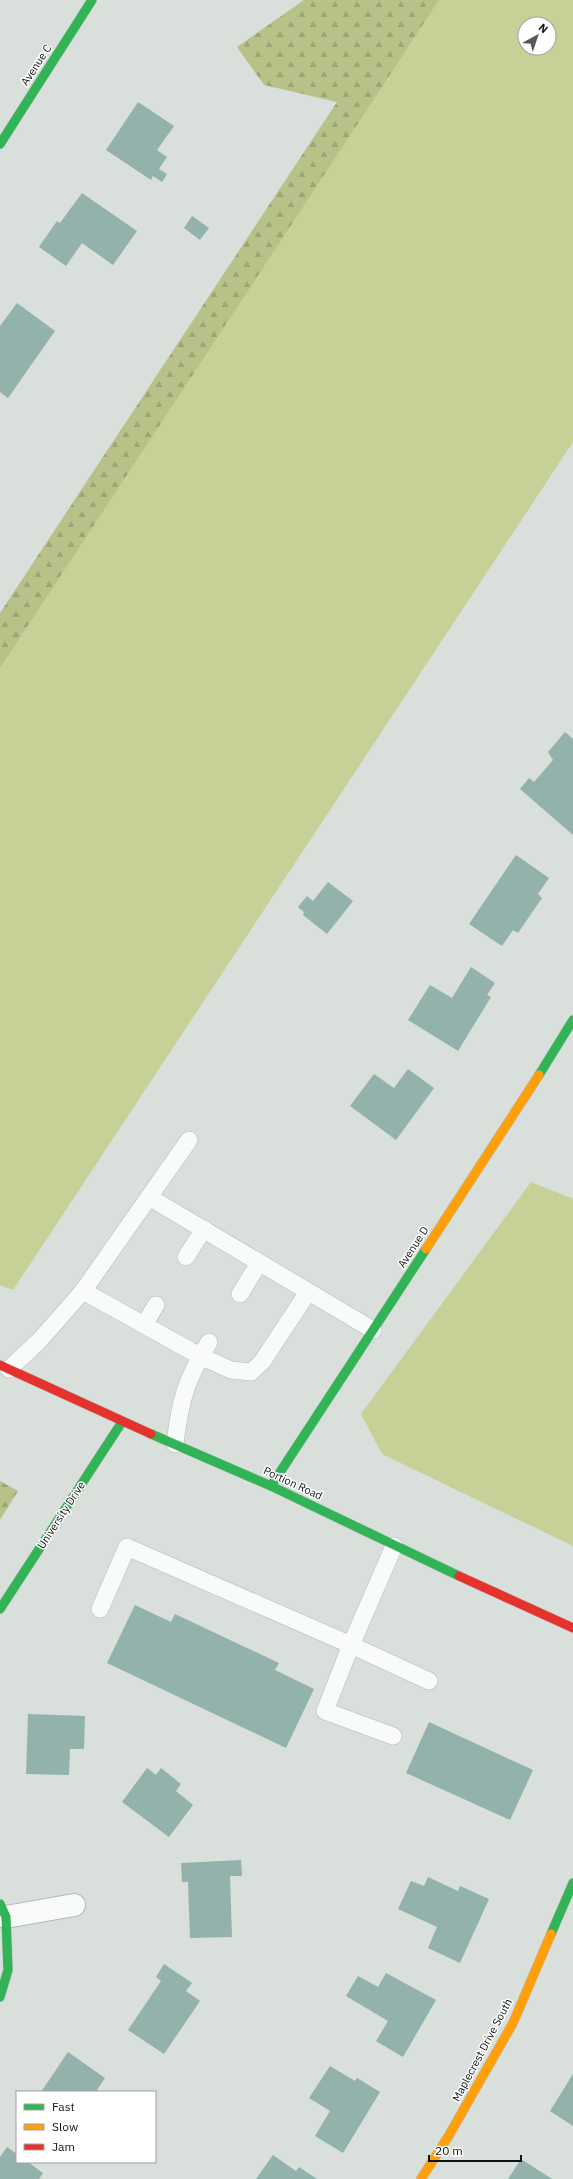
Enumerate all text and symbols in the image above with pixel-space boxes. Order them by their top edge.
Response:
north arrow [517,16,557,56]
text: N [536,20,551,36]
street label: Avenue C [18,42,55,88]
street label: Avenue D [394,1224,432,1270]
street label: Portion Road [261,1463,325,1503]
street label: University Drive [34,1479,88,1551]
street label: Maplecrest Drive South [449,1996,515,2104]
legend [16,2091,156,2163]
text: Fast [52,2099,75,2114]
text: Slow [52,2119,78,2134]
scale bar [429,2137,521,2163]
text: Jam [52,2139,75,2154]
text: 20 m [435,2143,463,2158]

